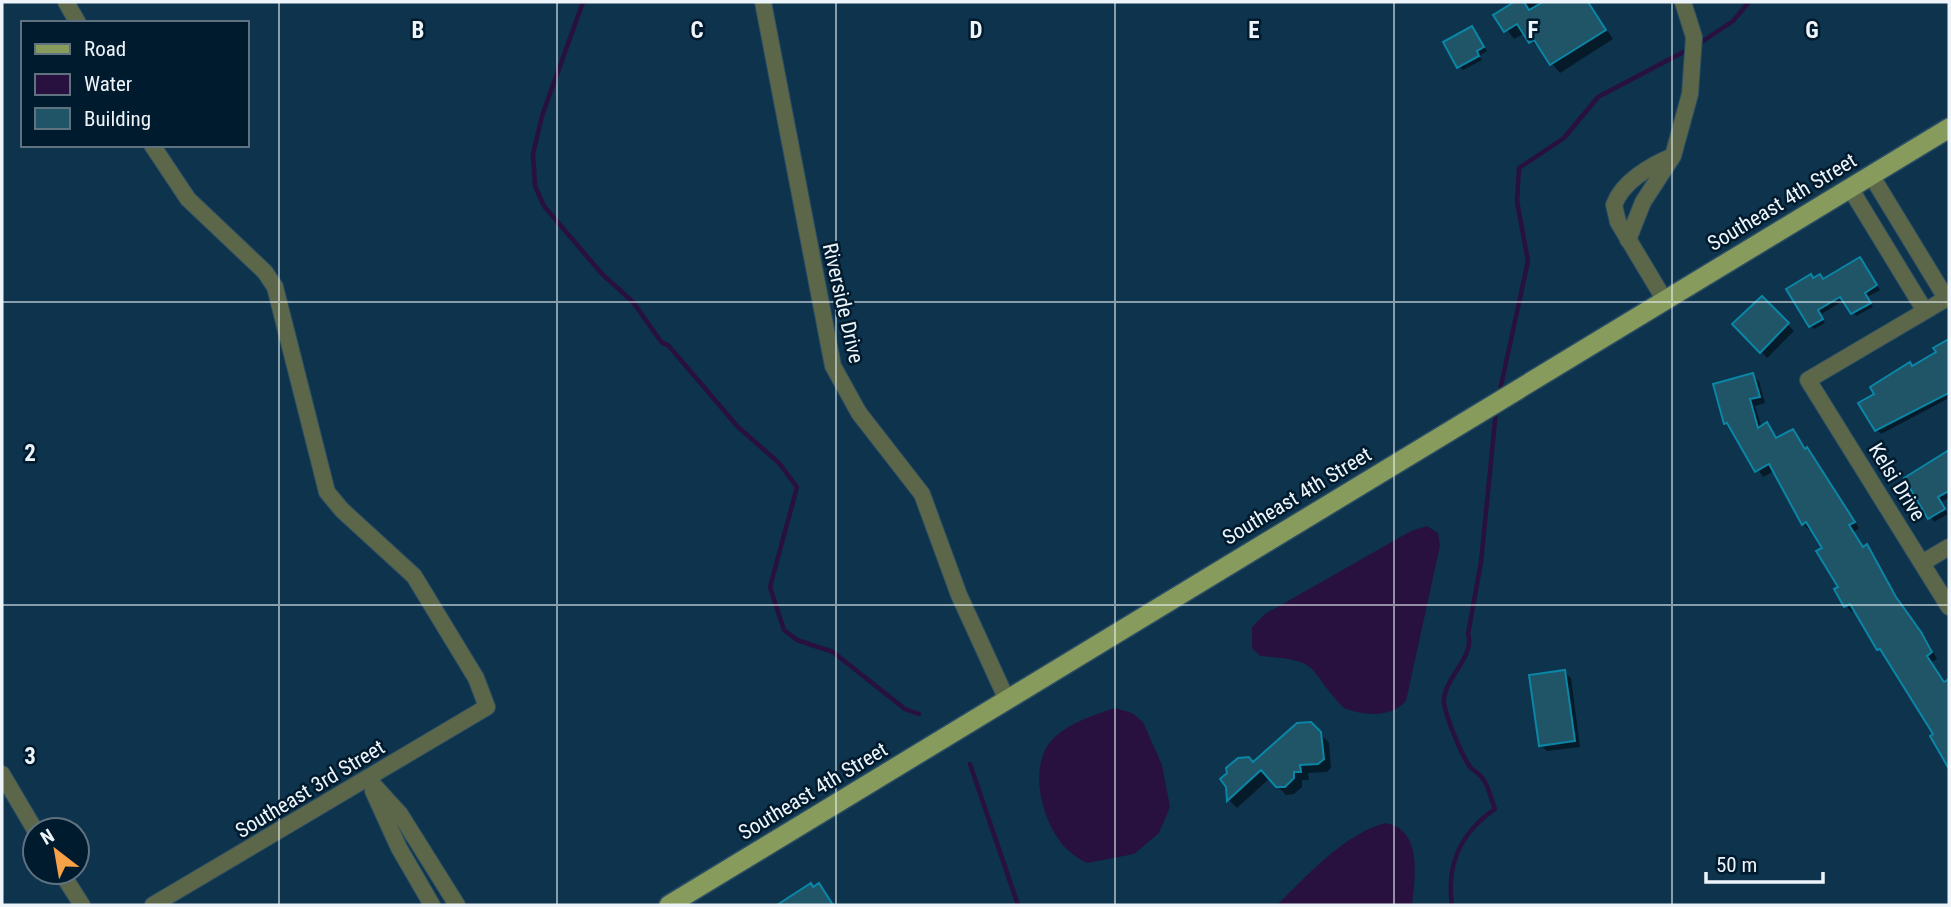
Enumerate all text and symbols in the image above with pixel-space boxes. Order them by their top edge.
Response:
text: B [412,17,424,44]
text: C [690,17,704,44]
text: D [970,17,983,44]
text: E [1248,17,1260,44]
text: F [1528,17,1539,44]
text: G [1805,17,1819,44]
legend [21,21,248,147]
text: Road [84,37,126,61]
text: Water [84,72,132,96]
text: Building [84,107,151,131]
street label: Southeast 4th Street [1703,148,1861,256]
street label: Riverside Drive [818,241,868,365]
street label: Kelsi Drive [1864,439,1930,525]
text: 2 [24,440,36,467]
street label: Southeast 4th Street [1218,442,1376,550]
street label: Southeast 3rd Street [231,735,389,843]
street label: Southeast 4th Street [734,737,892,845]
text: 3 [24,743,36,770]
north arrow [21,816,91,886]
text: N [37,824,58,850]
scale bar [1706,841,1823,885]
text: 50 m [1716,853,1757,877]

